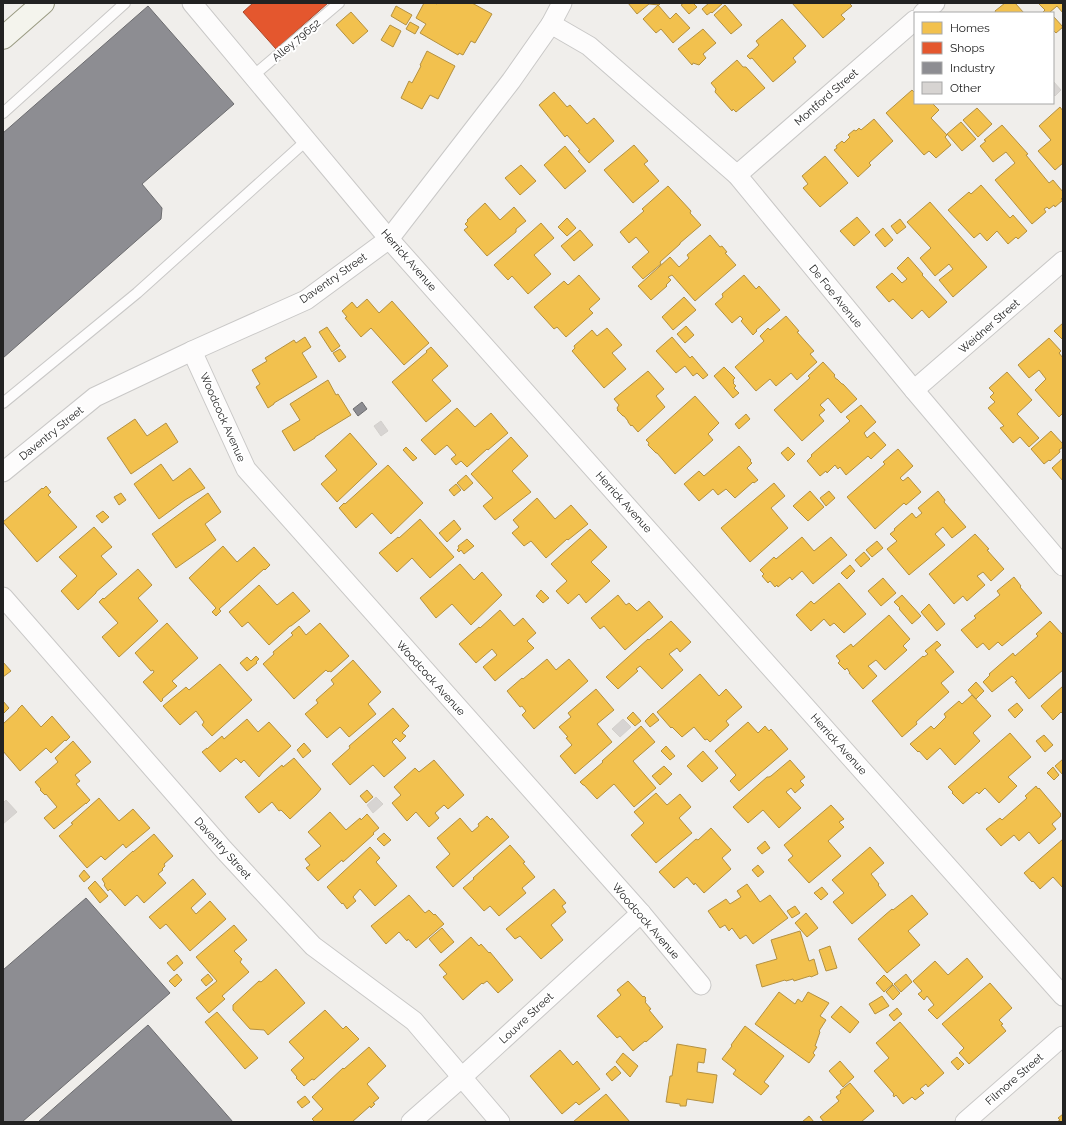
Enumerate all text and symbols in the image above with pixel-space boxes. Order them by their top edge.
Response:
legend [914,12,1054,104]
street label: Alley 79652 [270,16,323,64]
text: Homes [950,21,990,35]
text: Shops [950,41,985,55]
text: Industry [950,61,996,75]
street label: Montford Street [792,66,861,129]
text: Other [950,81,982,95]
street label: Herrick Avenue [378,227,439,294]
street label: Daventry Street [297,250,369,306]
street label: De Foe Avenue [806,262,865,331]
street label: Weidner Street [956,296,1023,356]
street label: Woodcock Avenue [197,371,248,464]
street label: Daventry Street [17,403,86,463]
street label: Herrick Avenue [593,469,655,536]
street label: Woodcock Avenue [394,638,468,719]
street label: Herrick Avenue [808,711,870,778]
street label: Daventry Street [191,815,254,882]
street label: Woodcock Avenue [609,881,682,962]
street label: Louvre Street [497,990,556,1047]
street label: Filmore Street [983,1051,1046,1108]

